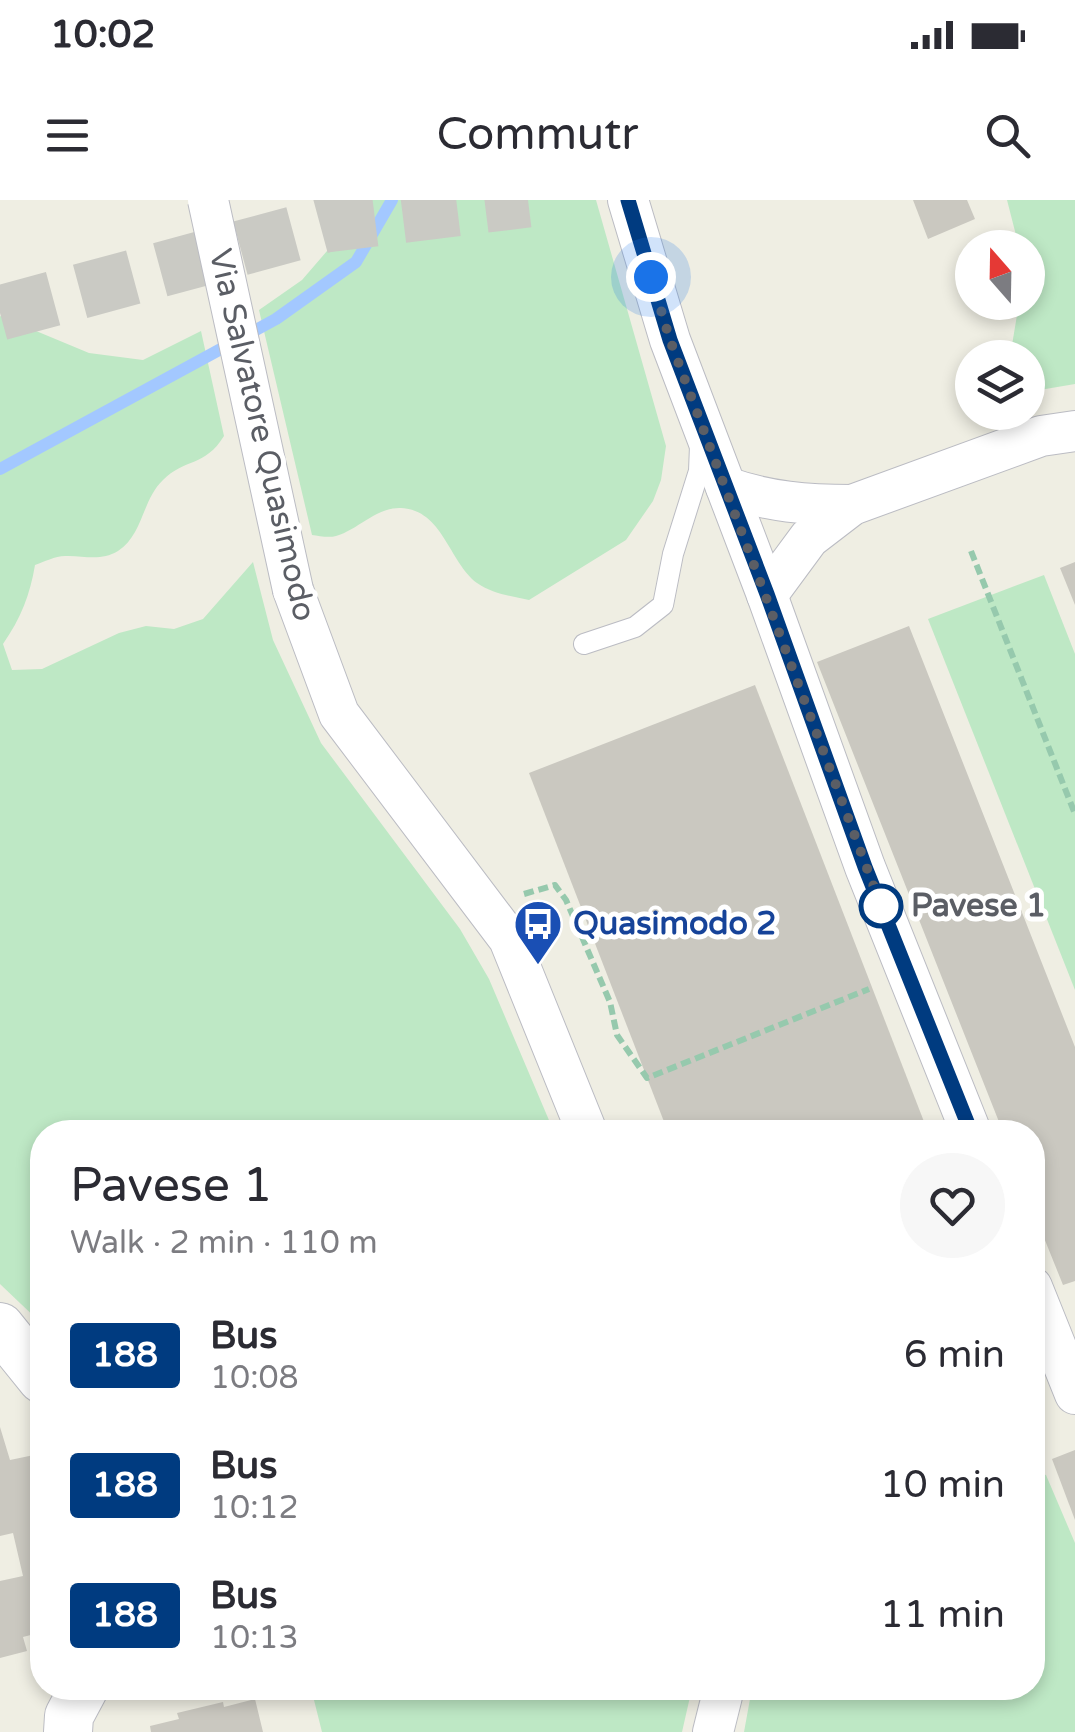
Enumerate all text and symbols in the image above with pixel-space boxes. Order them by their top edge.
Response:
text: 10:02 [50,12,155,58]
icon: menu [40,108,95,163]
text: Commutr [436,108,639,162]
icon: search [980,108,1035,163]
north arrow [955,230,1045,320]
map controls [955,230,1045,430]
street label: Via Salvatore Quasimodo [201,245,323,625]
your location [626,252,676,302]
button: layers [955,340,1045,430]
marker: Pavese 1 [860,885,902,927]
place label: Pavese 1 [911,887,1046,925]
bus stop icon: Quasimodo 2 [512,898,564,966]
place label: Quasimodo 2 [573,905,776,943]
button: heart [900,1153,1005,1258]
text: Pavese 1 [70,1157,273,1215]
text: Walk · 2 min · 110 m [70,1224,378,1262]
text: Bus [210,1313,277,1359]
text: 6 min [904,1332,1005,1378]
text: 188 [92,1334,158,1376]
text: 10:08 [210,1359,299,1397]
text: Bus [210,1443,277,1489]
text: 10 min [880,1462,1005,1508]
text: 188 [92,1464,158,1506]
text: 10:12 [210,1489,299,1527]
text: Bus [210,1573,277,1619]
text: 11 min [880,1592,1005,1638]
text: 188 [92,1594,158,1636]
text: 10:13 [210,1619,299,1657]

